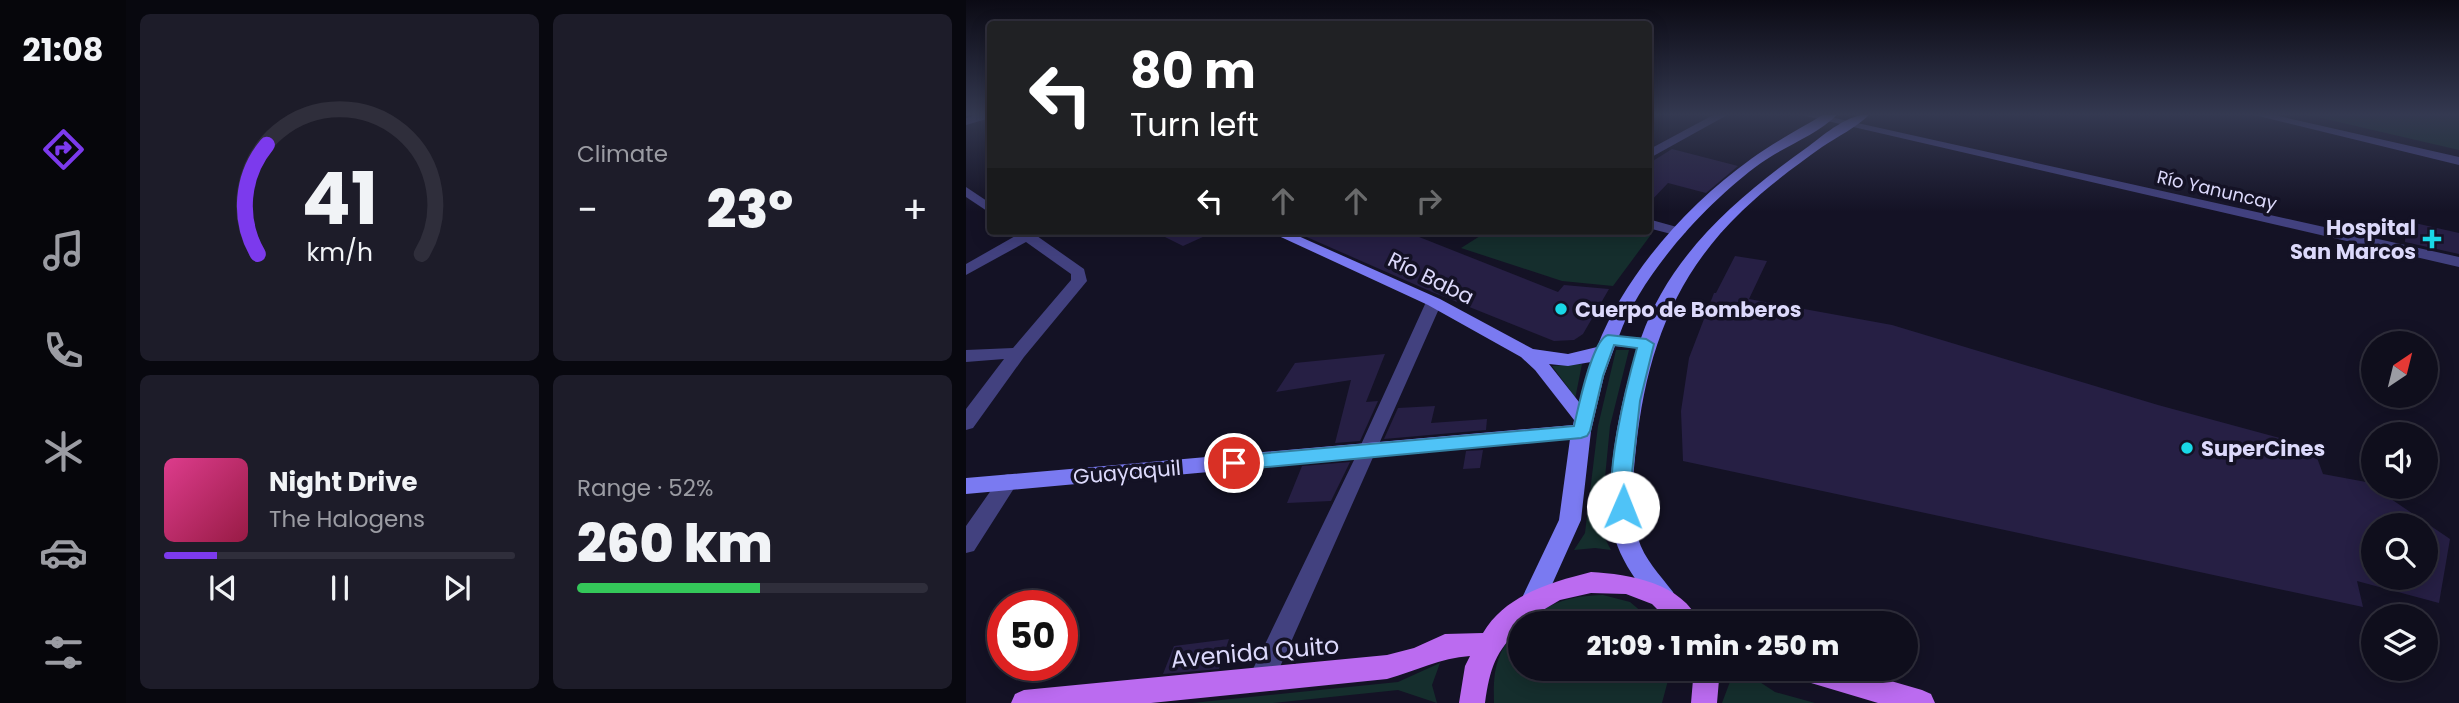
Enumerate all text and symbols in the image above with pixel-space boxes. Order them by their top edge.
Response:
text: 21:08 [23,27,104,72]
text: 80 m [1130,37,1256,105]
icon: left [1015,49,1106,140]
text: Turn left [1130,102,1259,147]
icon: directions [39,125,88,174]
text: Climate [577,138,668,170]
text: 41 [301,148,378,249]
street label: Río Yanuncay [2155,164,2279,216]
text: 23° [707,173,793,246]
icon: left [1191,182,1229,220]
icon: ahead [1264,182,1302,220]
icon: ahead [1337,182,1375,220]
icon: right [1410,182,1448,220]
text: − [577,183,598,236]
text: + [902,183,928,236]
place label: Hospital San Marcos [2290,213,2416,266]
icon: music [39,226,88,275]
marker: Hospital San Marcos [2422,229,2442,249]
text: km/h [306,234,373,269]
street label: Río Baba [1383,245,1479,311]
place label: Cuerpo de Bomberos [1575,295,1802,324]
marker: Cuerpo de Bomberos [1553,301,1569,317]
icon: phone [39,326,88,375]
north arrow [2361,331,2438,408]
map controls [2361,331,2438,681]
button: sound [2361,422,2438,499]
icon: climate [39,427,88,476]
pin [1204,433,1264,493]
place label: SuperCines [2201,434,2325,463]
marker: SuperCines [2179,440,2195,456]
icon: arrive [1215,444,1253,482]
street label: Guayaquil [1072,453,1182,491]
text: Night Drive [269,464,417,500]
position arrow [1586,470,1660,544]
text: Range · 52% [577,472,713,504]
text: The Halogens [269,503,425,535]
text: 260 km [577,507,773,580]
button: search [2361,513,2438,590]
icon: car [39,528,88,577]
icon: previous [204,569,242,607]
icon: pause [321,569,359,607]
icon: next [438,569,476,607]
speed limit sign: 50 [987,590,1078,681]
button: layers [2361,604,2438,681]
icon: filters [39,628,88,677]
street label: Avenida Quito [1169,628,1341,676]
text: 21:09 · 1 min · 250 m [1587,628,1839,664]

